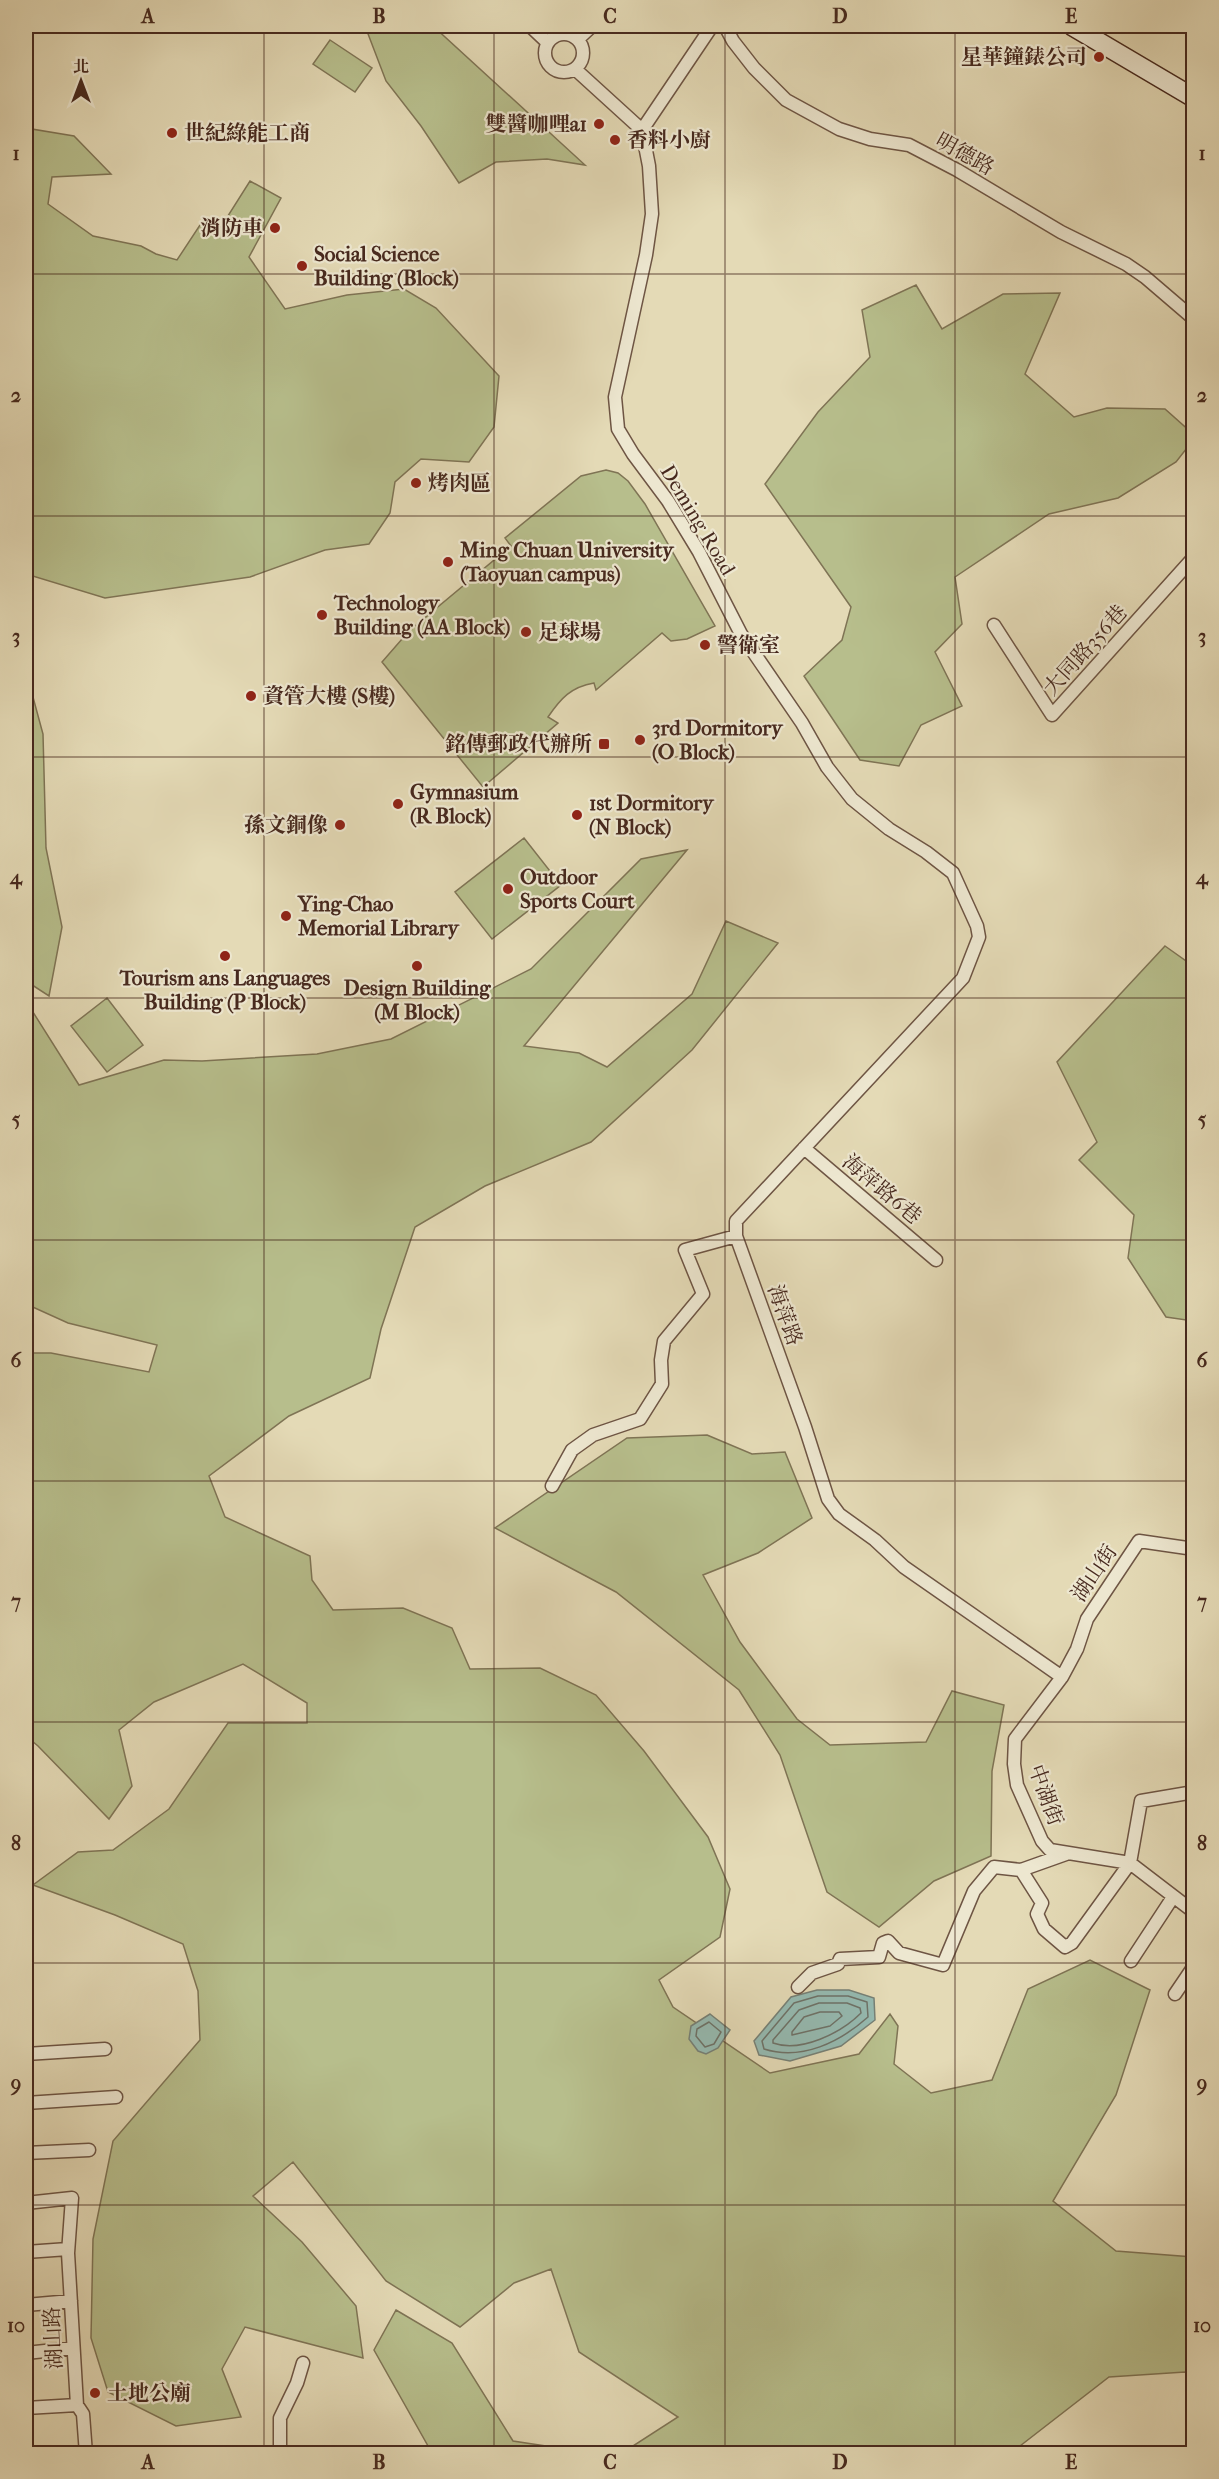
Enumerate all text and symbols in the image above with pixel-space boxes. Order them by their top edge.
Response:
text: A [140,5,156,28]
text: B [372,5,386,28]
text: C [603,5,617,28]
text: D [832,5,848,28]
text: E [1065,5,1077,28]
place label: 星華鐘錶公司 [961,45,1087,69]
marker: 星華鐘錶公司 [1092,50,1106,64]
north arrow [51,51,111,111]
text: 北 [73,57,89,76]
place label: 雙醬咖哩a1 [486,112,587,136]
marker: 雙醬咖哩a1 [592,117,606,131]
place label: 世紀綠能工商 [184,121,310,145]
marker: 世紀綠能工商 [165,126,179,140]
place label: 香料小廚 [627,128,711,152]
street label: 明德路 [932,128,998,180]
marker: 香料小廚 [608,133,622,147]
text: 1 [12,142,20,165]
text: 1 [1198,142,1206,165]
place label: 消防車 [200,216,263,240]
marker: 消防車 [268,221,282,235]
place label: Social Science Building (Block) [314,242,459,290]
marker: Social Science Building (Block) [295,259,309,273]
text: 2 [11,384,21,407]
text: 2 [1197,384,1207,407]
street label: Deming Road [656,460,741,580]
place label: 烤肉區 [428,471,491,495]
marker: 烤肉區 [409,476,423,490]
place label: Ming Chuan University (Taoyuan campus) [459,538,675,586]
marker: Ming Chuan University (Taoyuan campus) [441,555,455,569]
place label: Technology Building (AA Block) [333,591,511,639]
street label: 大同路356巷 [1038,600,1132,700]
marker: Technology Building (AA Block) [315,608,329,622]
place label: 足球場 [538,620,601,644]
text: 3 [12,625,20,648]
marker: 足球場 [519,625,533,639]
text: 3 [1198,625,1206,648]
place label: 警衛室 [717,633,780,657]
marker: 警衛室 [698,638,712,652]
place label: 資管大樓 (S樓) [263,684,395,708]
marker: 資管大樓 (S樓) [244,689,258,703]
place label: 3rd Dormitory (O Block) [652,716,784,764]
place label: 銘傳郵政代辦所 [445,732,592,756]
marker: 3rd Dormitory (O Block) [633,733,647,747]
marker: 銘傳郵政代辦所 [597,737,611,751]
place label: Gymnasium (R Block) [410,780,519,828]
place label: 1st Dormitory (N Block) [589,791,715,839]
marker: Gymnasium (R Block) [391,797,405,811]
marker: 1st Dormitory (N Block) [570,808,584,822]
place label: 孫文銅像 [244,813,328,837]
marker: 孫文銅像 [333,818,347,832]
place label: Outdoor Sports Court [520,865,635,913]
text: 4 [9,866,23,890]
text: 4 [1195,866,1209,890]
marker: Outdoor Sports Court [501,882,515,896]
place label: Ying-Chao Memorial Library [297,892,461,940]
marker: Ying-Chao Memorial Library [279,909,293,923]
marker: Tourism ans Languages Building (P Block) [218,949,232,963]
marker: Design Building (M Block) [410,959,424,973]
place label: Tourism ans Languages Building (P Block) [119,966,331,1014]
place label: Design Building (M Block) [344,976,491,1024]
text: 5 [12,1108,21,1131]
text: 5 [1198,1108,1207,1131]
street label: 海萍路6巷 [838,1149,926,1229]
street label: 海萍路 [763,1281,807,1349]
text: 6 [11,1349,23,1372]
text: 6 [1197,1349,1209,1372]
street label: 湖山街 [1066,1540,1122,1606]
text: 7 [10,1590,21,1613]
text: 7 [1196,1590,1207,1613]
street label: 中湖街 [1024,1761,1068,1829]
text: 8 [11,1832,21,1855]
text: 8 [1197,1832,1207,1855]
text: 9 [10,2073,21,2096]
text: 9 [1196,2073,1207,2096]
street label: 湖山路 [39,2306,67,2370]
text: 10 [7,2314,25,2337]
text: 10 [1193,2314,1211,2337]
place label: 土地公廟 [107,2381,191,2405]
marker: 土地公廟 [88,2386,102,2400]
text: A [140,2451,156,2474]
text: B [372,2451,386,2474]
text: C [603,2451,617,2474]
text: D [832,2451,848,2474]
text: E [1065,2451,1077,2474]

